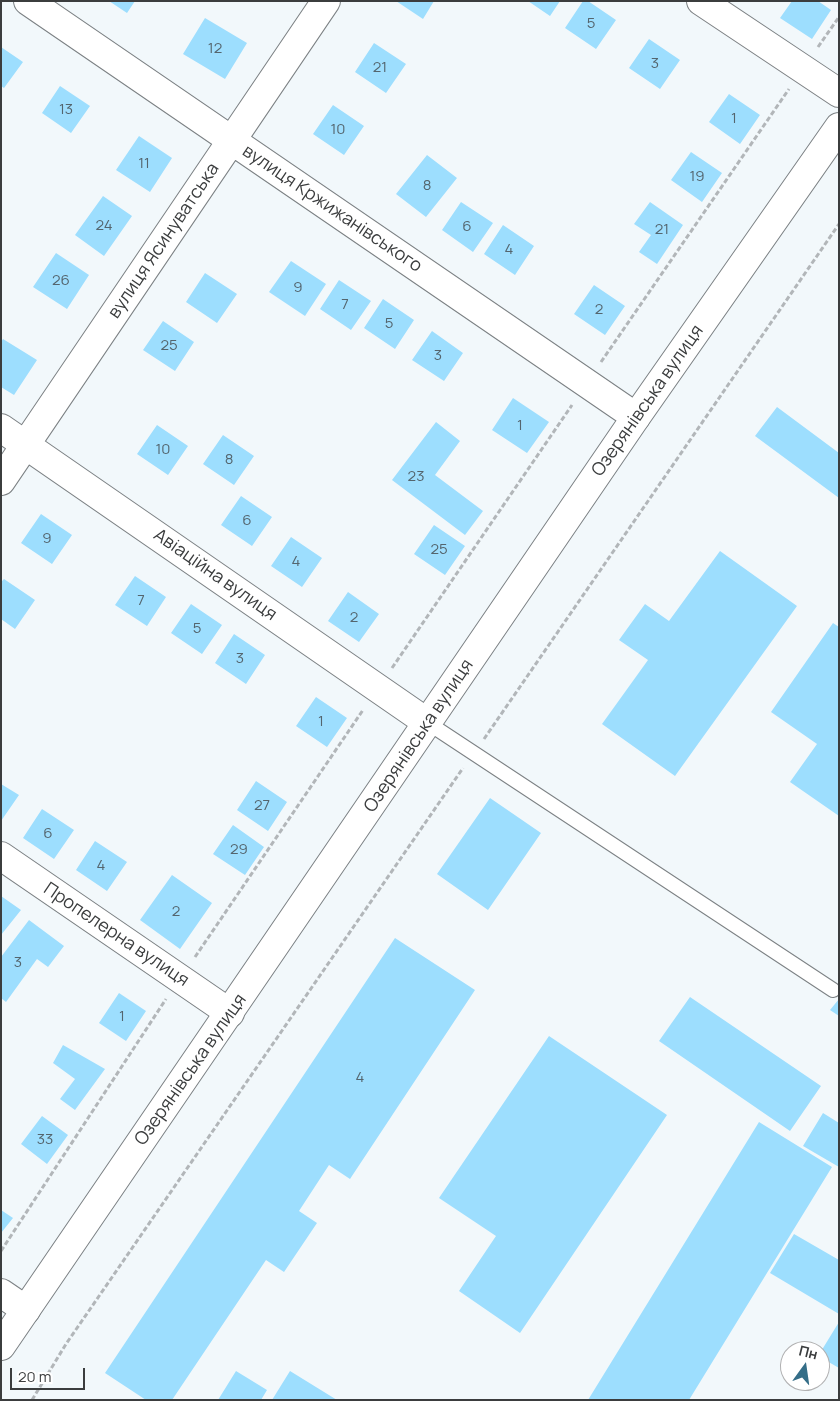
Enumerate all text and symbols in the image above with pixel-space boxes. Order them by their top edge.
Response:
house number: 5 [587,15,595,33]
house number: 12 [208,40,222,58]
house number: 3 [651,55,659,73]
house number: 21 [373,59,387,77]
house number: 13 [59,101,73,119]
house number: 1 [731,110,737,128]
house number: 10 [331,121,345,139]
street label: вулиця Кржижанівського [238,141,426,277]
house number: 11 [138,155,150,173]
street label: вулиця Ясинуватська [104,159,224,323]
house number: 19 [689,168,705,186]
house number: 8 [423,177,431,195]
house number: 24 [95,217,113,235]
house number: 6 [462,218,472,236]
house number: 21 [655,221,669,239]
house number: 4 [505,241,513,259]
house number: 26 [52,272,70,290]
house number: 9 [293,279,303,297]
house number: 7 [341,296,349,314]
house number: 2 [595,301,603,319]
house number: 5 [385,315,393,333]
street label: Озерянівська вулиця [588,321,708,481]
house number: 25 [160,337,178,355]
house number: 3 [434,347,442,365]
house number: 1 [517,417,523,435]
house number: 10 [156,441,170,459]
house number: 8 [225,451,233,469]
house number: 23 [408,468,424,486]
house number: 6 [242,512,252,530]
street label: Авіаційна вулиця [149,524,281,626]
house number: 9 [42,530,52,548]
house number: 25 [430,541,448,559]
house number: 4 [292,553,300,571]
house number: 7 [137,592,145,610]
house number: 2 [350,609,358,627]
house number: 5 [193,620,201,638]
house number: 3 [236,650,244,668]
street label: Озерянівська вулиця [360,655,478,817]
house number: 1 [318,713,324,731]
house number: 27 [254,797,270,815]
house number: 6 [43,825,53,843]
house number: 29 [230,841,248,859]
house number: 4 [97,857,105,875]
street label: Пропелерна вулиця [39,878,193,992]
house number: 2 [172,903,180,921]
house number: 3 [14,954,22,972]
street label: Озерянівська вулиця [131,990,251,1150]
house number: 1 [119,1008,125,1026]
house number: 4 [356,1069,364,1087]
house number: 33 [37,1131,53,1149]
text: Пн [797,1340,820,1363]
north arrow [780,1341,830,1391]
scale bar [12,1358,88,1390]
text: 20 m [18,1366,51,1387]

